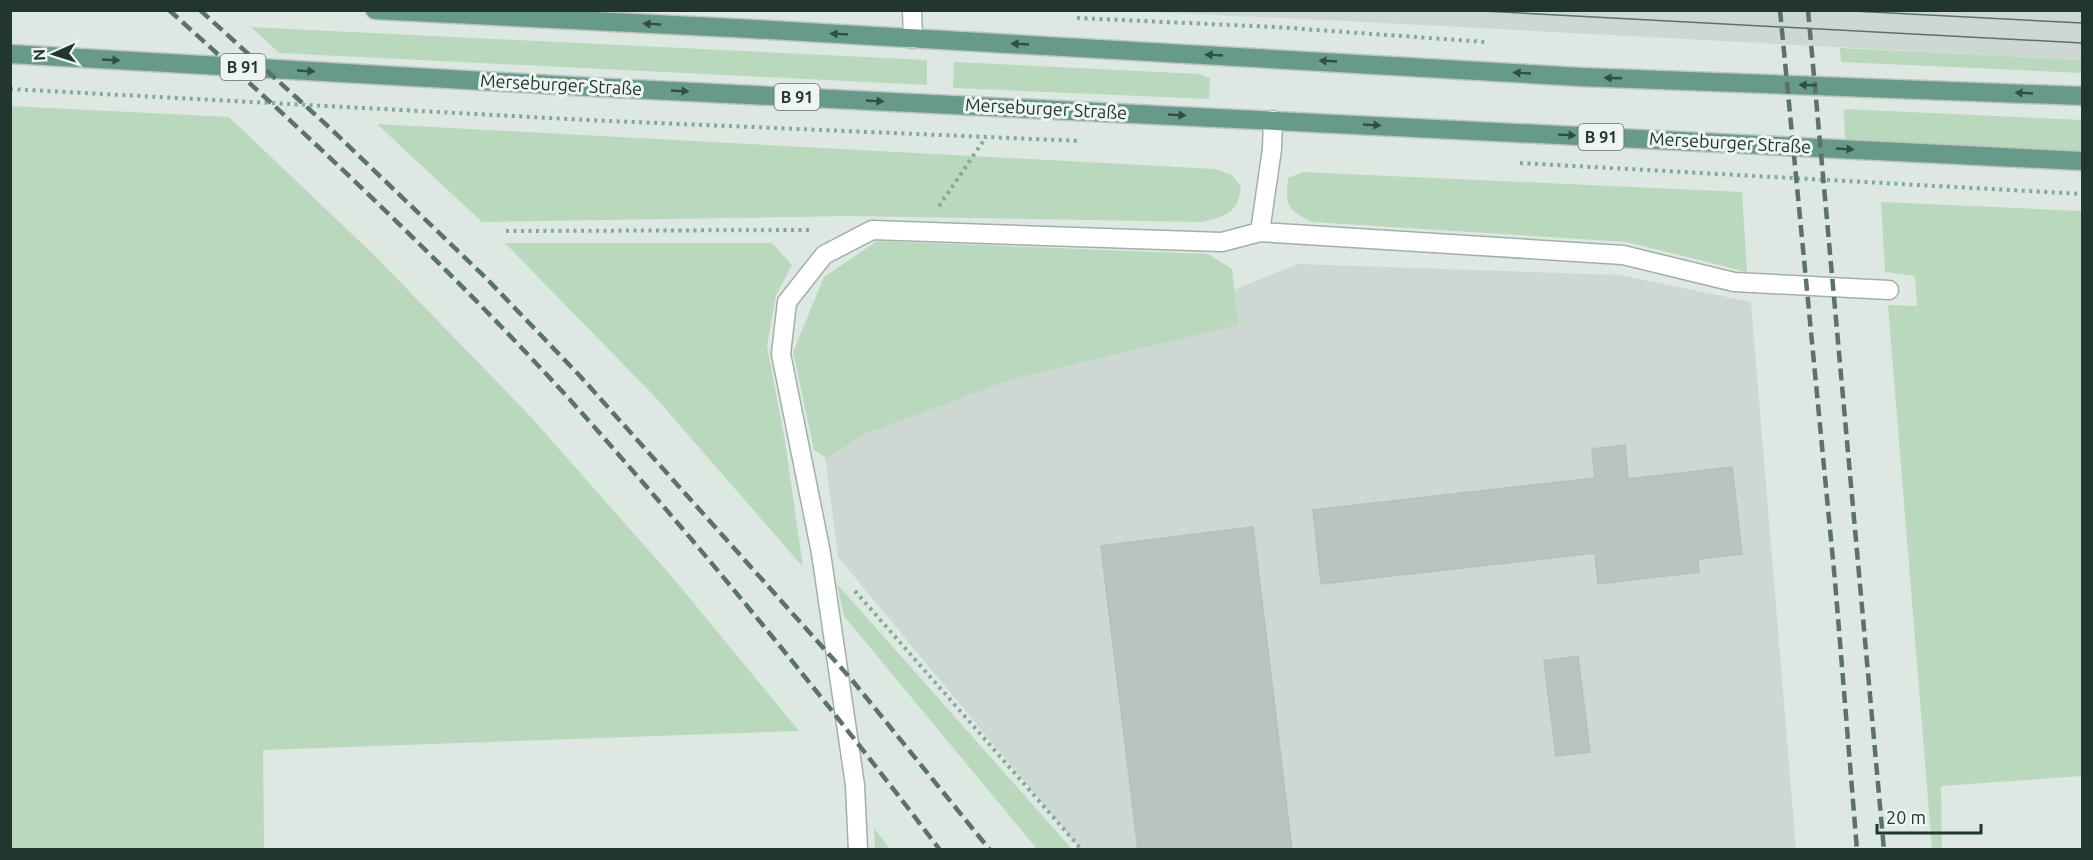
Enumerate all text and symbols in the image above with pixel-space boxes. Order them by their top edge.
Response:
one-way arrow [643,20,662,29]
north arrow [24,24,84,84]
one-way arrow [829,30,848,39]
one-way arrow [1010,40,1029,49]
text: N [30,48,48,61]
one-way arrow [1205,50,1224,59]
road number: B 91 [220,54,266,80]
one-way arrow [101,55,120,64]
one-way arrow [1318,57,1337,66]
one-way arrow [296,66,315,75]
one-way arrow [1513,68,1532,78]
street label: Merseburger Straße [479,70,643,98]
one-way arrow [1604,73,1623,82]
one-way arrow [1799,80,1818,89]
road number: B 91 [774,84,820,110]
one-way arrow [670,87,689,96]
one-way arrow [2015,88,2034,97]
street label: Merseburger Straße [964,94,1128,122]
one-way arrow [865,96,884,105]
one-way arrow [1168,111,1187,120]
one-way arrow [1362,120,1381,130]
road number: B 91 [1578,124,1624,150]
street label: Merseburger Straße [1648,128,1812,156]
one-way arrow [1557,130,1576,139]
one-way arrow [1836,144,1855,153]
scale bar [1877,797,1980,835]
text: 20 m [1886,807,1926,827]

